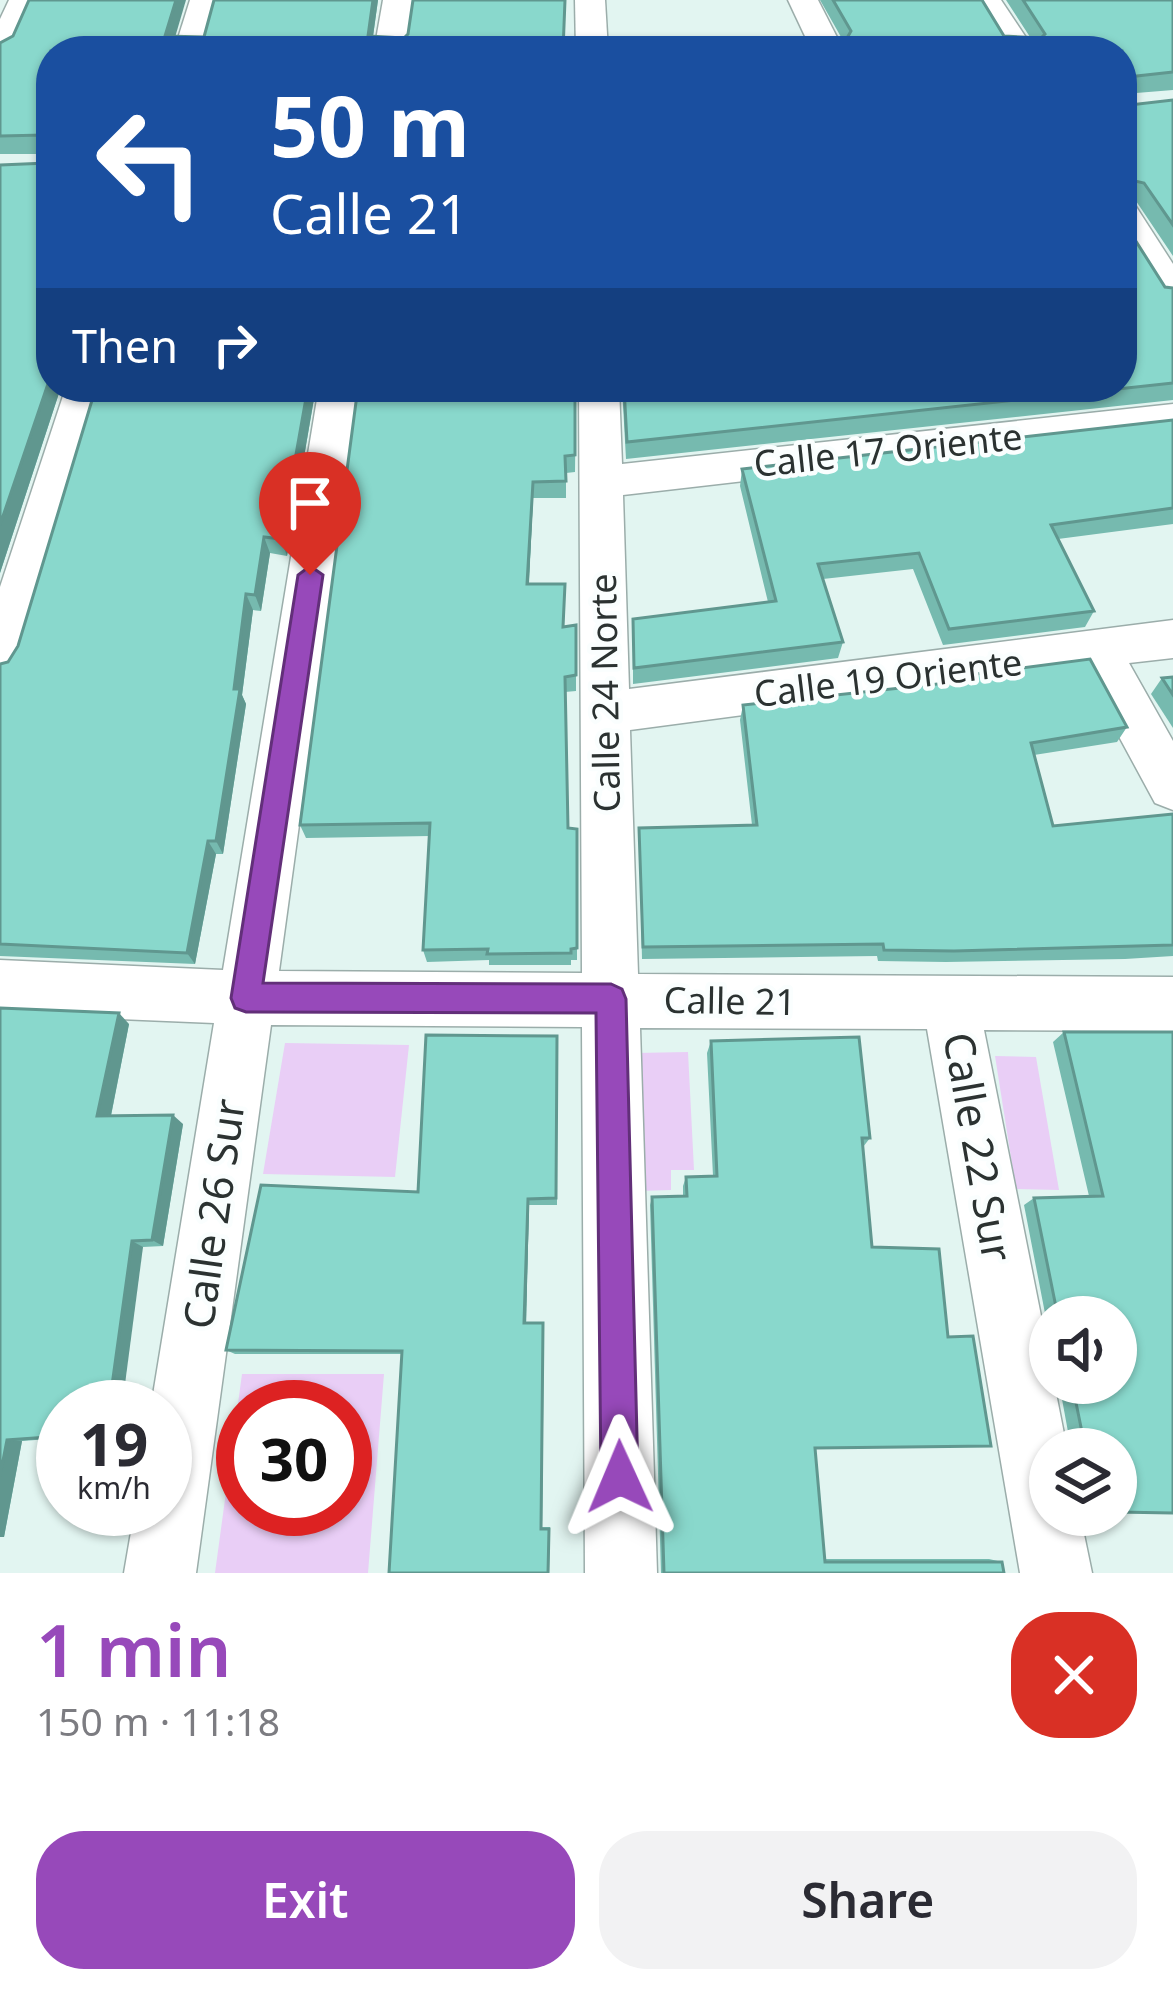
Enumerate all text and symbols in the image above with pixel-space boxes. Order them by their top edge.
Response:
text: 50 m [270,67,470,182]
icon: left [72,84,228,240]
text: Calle 21 [270,176,469,250]
icon: right [202,312,268,378]
text: Then [72,315,178,376]
street label: Calle 17 Oriente [751,411,1025,488]
pin [259,452,361,575]
icon: arrive [277,470,343,536]
street label: Calle 24 Norte [578,573,631,813]
street label: Calle 19 Oriente [751,637,1025,718]
street label: Calle 21 [663,975,797,1026]
street label: Calle 22 Sur [931,1028,1028,1266]
street label: Calle 26 Sur [168,1095,257,1332]
map controls [1029,1296,1137,1536]
button: sound [1029,1296,1137,1404]
speed limit sign: 30 [216,1380,372,1536]
text: 19 [80,1402,148,1484]
position arrow [557,1414,683,1540]
button: layers [1029,1428,1137,1536]
text: km/h [77,1467,151,1508]
text: 1 min [36,1600,231,1698]
button: close [1011,1612,1137,1738]
text: 150 m · 11:18 [36,1694,280,1747]
button: Exit [36,1831,575,1969]
button: Share [599,1831,1137,1969]

